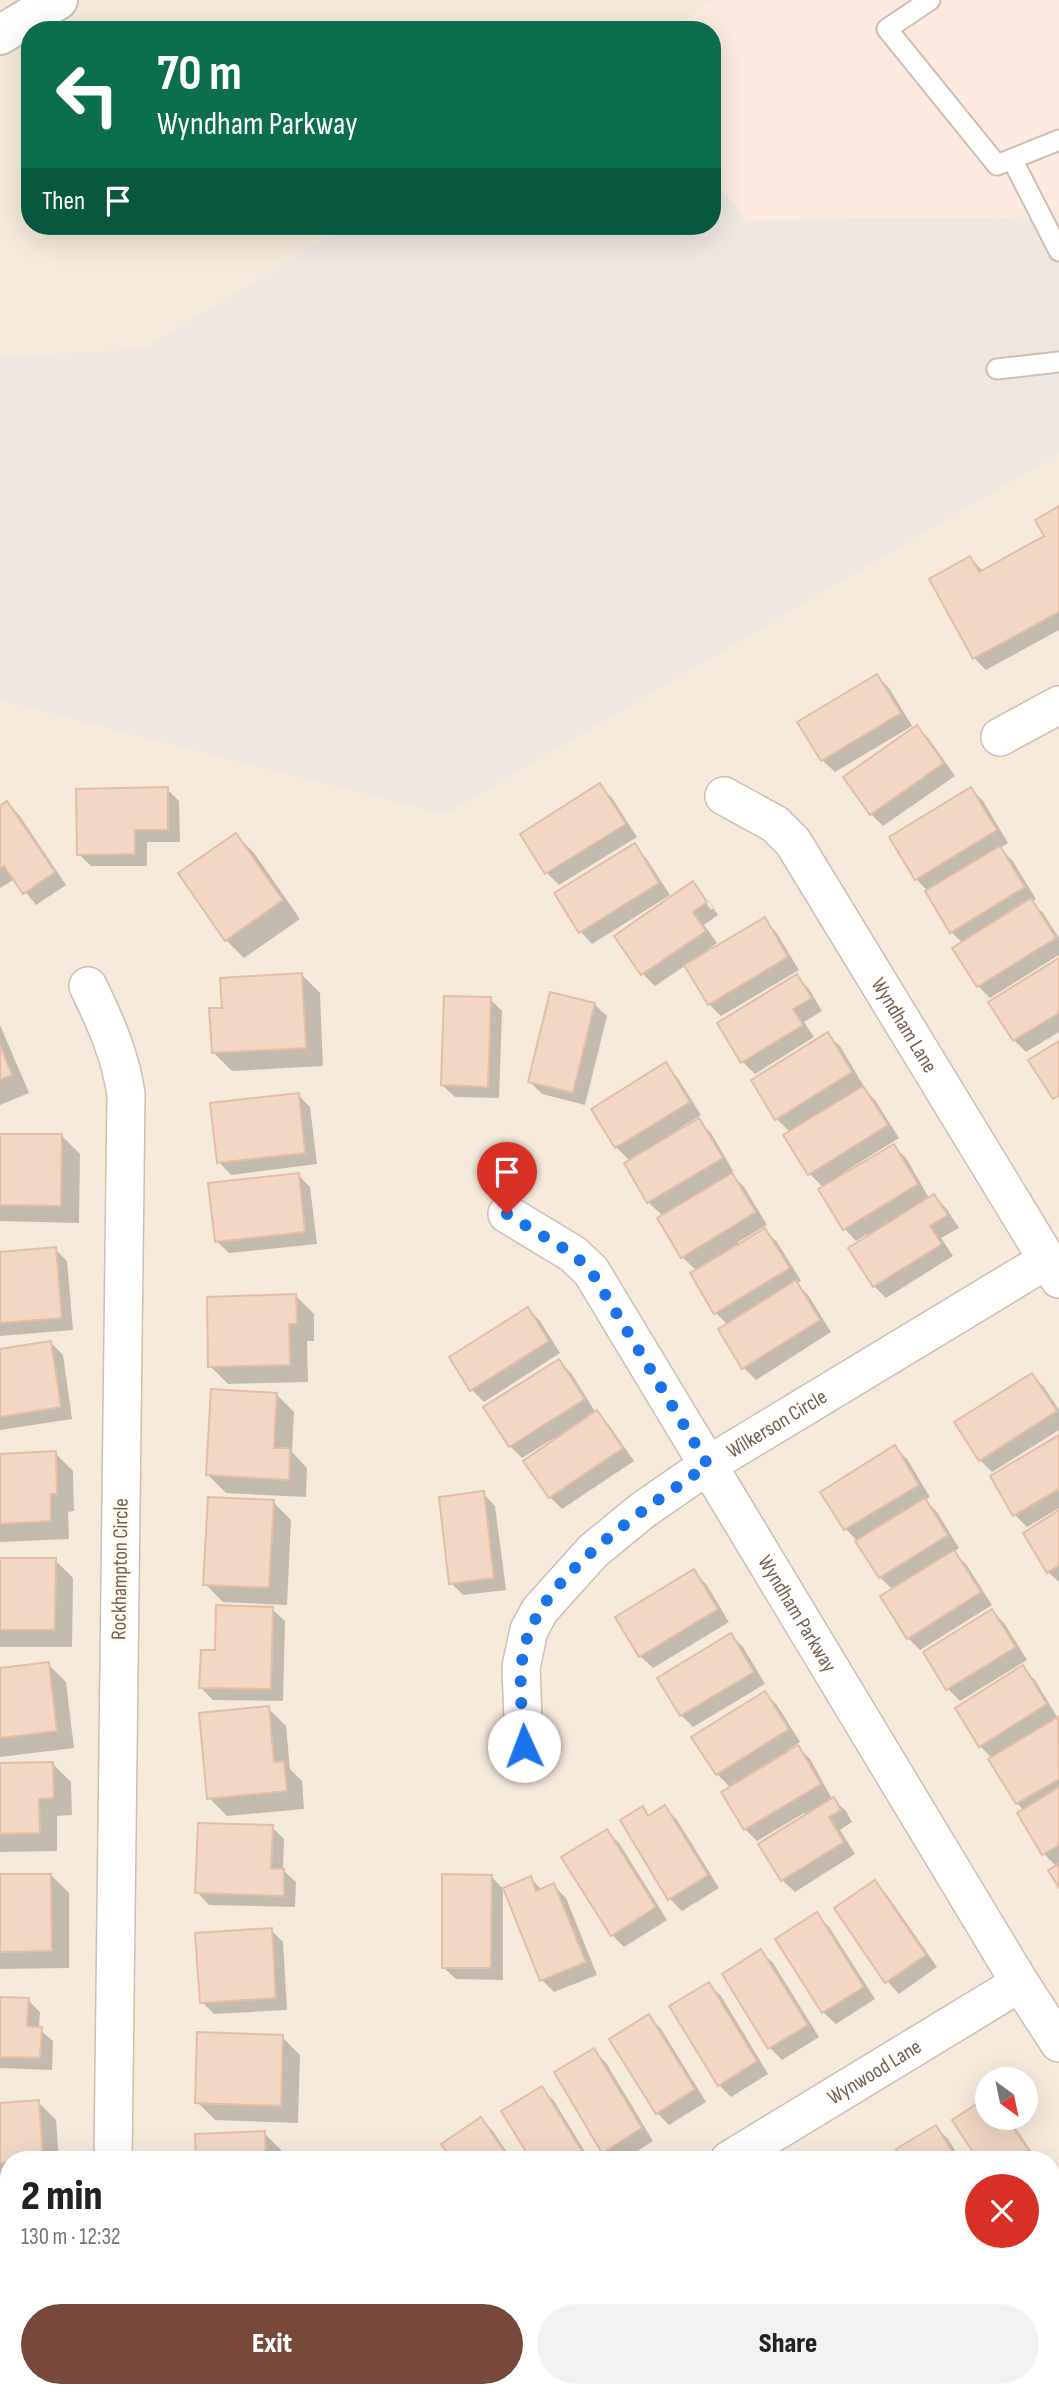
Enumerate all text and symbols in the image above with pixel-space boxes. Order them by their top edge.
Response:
text: 70 m [157,45,242,104]
icon: left [42,49,133,140]
text: Wyndham Parkway [157,105,358,144]
icon: arrive [99,182,137,220]
text: Then [42,186,85,217]
street label: Wyndham Lane [866,973,943,1077]
pin [477,1142,537,1214]
icon: arrive [488,1153,526,1191]
street label: Wilkerson Circle [722,1384,831,1463]
street label: Rockhampton Circle [106,1498,134,1640]
street label: Wyndham Parkway [753,1551,842,1677]
position arrow [487,1709,561,1783]
street label: Wynwood Lane [823,2034,926,2110]
north arrow [975,2067,1038,2130]
map controls [975,2067,1038,2130]
text: 2 min [21,2171,102,2222]
button: close [965,2174,1039,2248]
text: 130 m · 12:32 [21,2223,121,2251]
button: Exit [21,2304,523,2384]
button: Share [537,2304,1039,2384]

